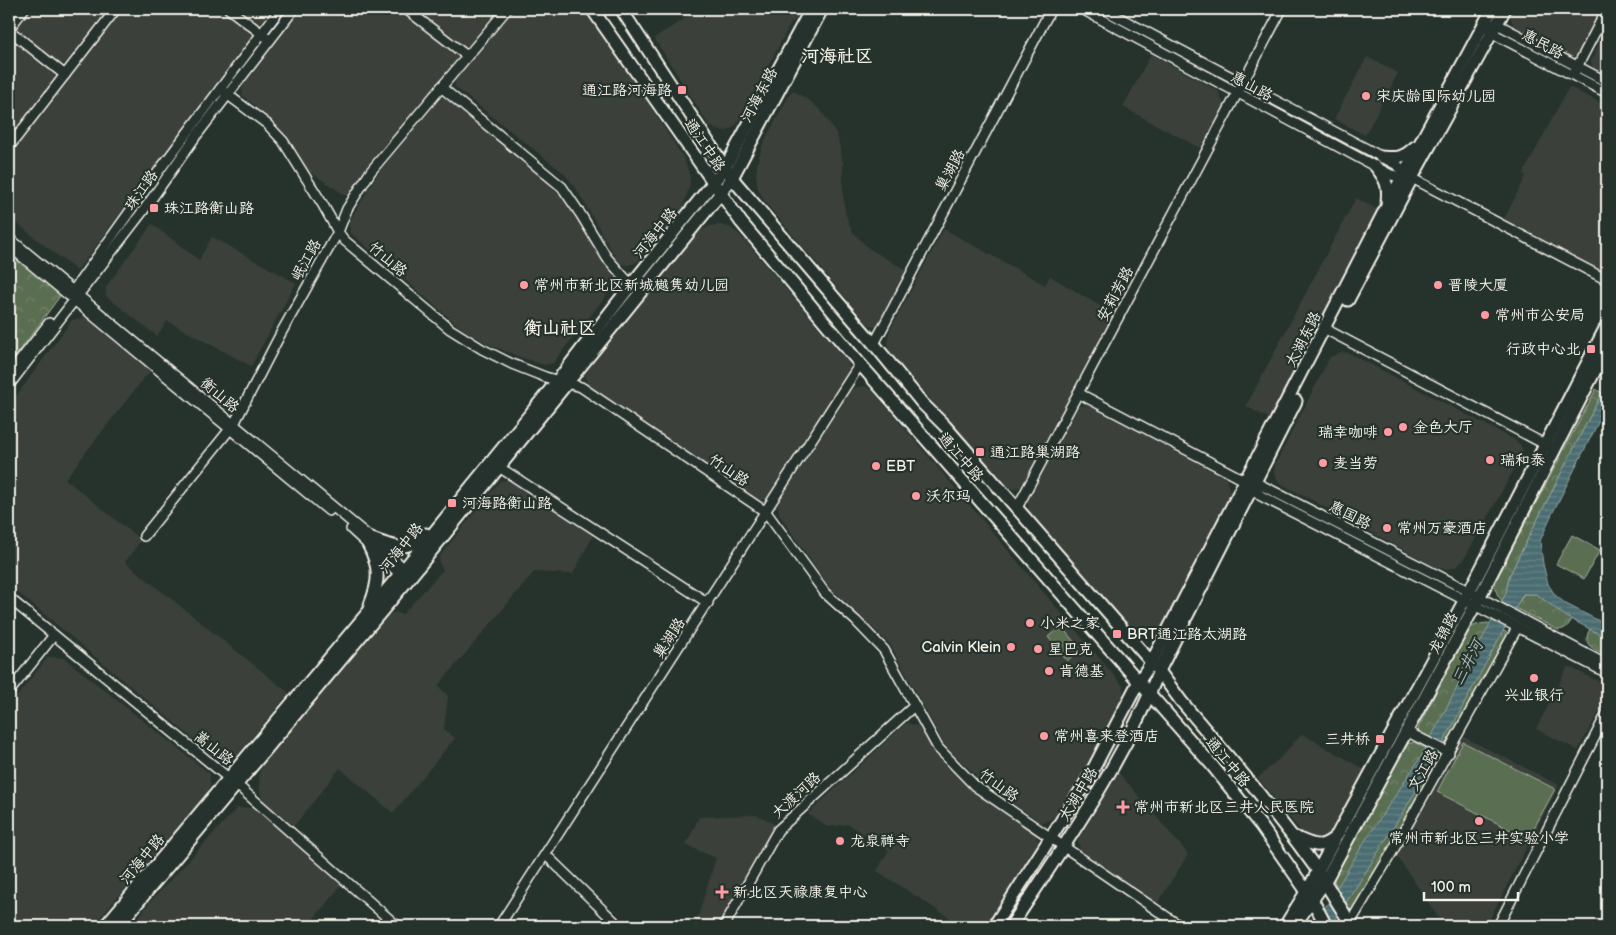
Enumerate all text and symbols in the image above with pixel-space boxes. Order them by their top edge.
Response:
street label: 惠民路 [1518,25,1567,63]
district label: 河海社区 [801,46,873,67]
street label: 河海东路 [737,64,782,126]
street label: 惠山路 [1227,67,1276,105]
place label: 通江路河海路 [582,81,672,100]
marker: 通江路河海路 [676,84,688,96]
place label: 宋庆龄国际幼儿园 [1376,87,1496,106]
marker: 宋庆龄国际幼儿园 [1360,90,1372,102]
street label: 通江中路 [680,115,729,175]
street label: 巢湖路 [931,146,969,195]
street label: 珠江路 [120,167,162,214]
place label: 珠江路衡山路 [164,199,254,218]
marker: 珠江路衡山路 [148,202,160,214]
street label: 河海中路 [629,204,682,263]
street label: 岷江路 [287,236,326,285]
street label: 竹山路 [364,238,411,281]
street label: 安莉芳路 [1093,263,1138,325]
place label: 常州市新北区新城樾隽幼儿园 [534,276,729,295]
place label: 晋陵大厦 [1448,276,1508,295]
marker: 常州市新北区新城樾隽幼儿园 [518,279,530,291]
marker: 晋陵大厦 [1432,279,1444,291]
place label: 常州市公安局 [1495,306,1585,325]
street label: 太湖东路 [1281,308,1326,370]
marker: 常州市公安局 [1479,309,1491,321]
district label: 衡山社区 [524,318,596,339]
place label: 行政中心北 [1506,340,1581,359]
marker: 行政中心北 [1585,343,1597,355]
street label: 衡山路 [196,374,243,417]
place label: 金色大厅 [1413,418,1473,437]
marker: 金色大厅 [1397,421,1409,433]
place label: 瑞幸咖啡 [1318,423,1378,442]
marker: 瑞幸咖啡 [1382,426,1394,438]
street label: 通江中路 [934,428,987,486]
place label: 通江路巢湖路 [990,443,1080,462]
marker: 通江路巢湖路 [974,446,986,458]
street label: 竹山路 [705,450,753,491]
place label: 瑞和泰 [1500,451,1545,470]
place label: 麦当劳 [1333,454,1378,473]
marker: 瑞和泰 [1484,454,1496,466]
place label: EBT [886,457,915,476]
marker: 麦当劳 [1317,457,1329,469]
marker: EBT [870,460,882,472]
place label: 沃尔玛 [926,487,971,506]
marker: 沃尔玛 [910,490,922,502]
place label: 河海路衡山路 [462,494,552,513]
marker: 河海路衡山路 [446,497,458,509]
street label: 惠国路 [1325,497,1374,534]
street label: 河海中路 [375,519,428,578]
place label: 常州万豪酒店 [1397,519,1487,538]
marker: 常州万豪酒店 [1381,522,1393,534]
street label: 龙锦路 [1424,609,1462,658]
street label: 巢湖路 [649,614,690,662]
place label: 小米之家 [1040,614,1100,633]
marker: 小米之家 [1024,617,1036,629]
place label: BRT通江路太湖路 [1127,625,1247,644]
marker: BRT通江路太湖路 [1111,628,1123,640]
water label: 三井河 [1449,634,1489,688]
place label: Calvin Klein [921,638,1001,657]
place label: 星巴克 [1048,640,1093,659]
marker: Calvin Klein [1005,641,1017,653]
marker: 星巴克 [1032,643,1044,655]
place label: 肯德基 [1059,662,1104,681]
marker: 肯德基 [1043,665,1055,677]
marker: 兴业银行 [1528,672,1540,684]
place label: 兴业银行 [1504,686,1564,705]
street label: 嵩山路 [190,727,237,770]
place label: 常州喜来登酒店 [1054,727,1159,746]
marker: 常州喜来登酒店 [1038,730,1050,742]
place label: 三井桥 [1325,730,1370,749]
street label: 通江中路 [1201,733,1254,791]
marker: 三井桥 [1374,733,1386,745]
street label: 文江路 [1404,746,1443,794]
street label: 竹山路 [975,764,1022,807]
street label: 太湖中路 [1055,764,1102,825]
street label: 大渡河路 [768,768,825,823]
place label: 常州市新北区三井人民医院 [1134,798,1314,817]
marker: 常州市新北区三井人民医院 [1116,800,1130,814]
marker: 常州市新北区三井实验小学 [1473,815,1485,827]
place label: 常州市新北区三井实验小学 [1389,829,1569,848]
street label: 河海中路 [116,830,169,888]
place label: 龙泉禅寺 [850,832,910,851]
marker: 龙泉禅寺 [834,835,846,847]
scale bar [1424,870,1517,902]
text: 100 m [1431,878,1471,897]
place label: 新北区天禄康复中心 [733,883,868,902]
marker: 新北区天禄康复中心 [715,885,729,899]

